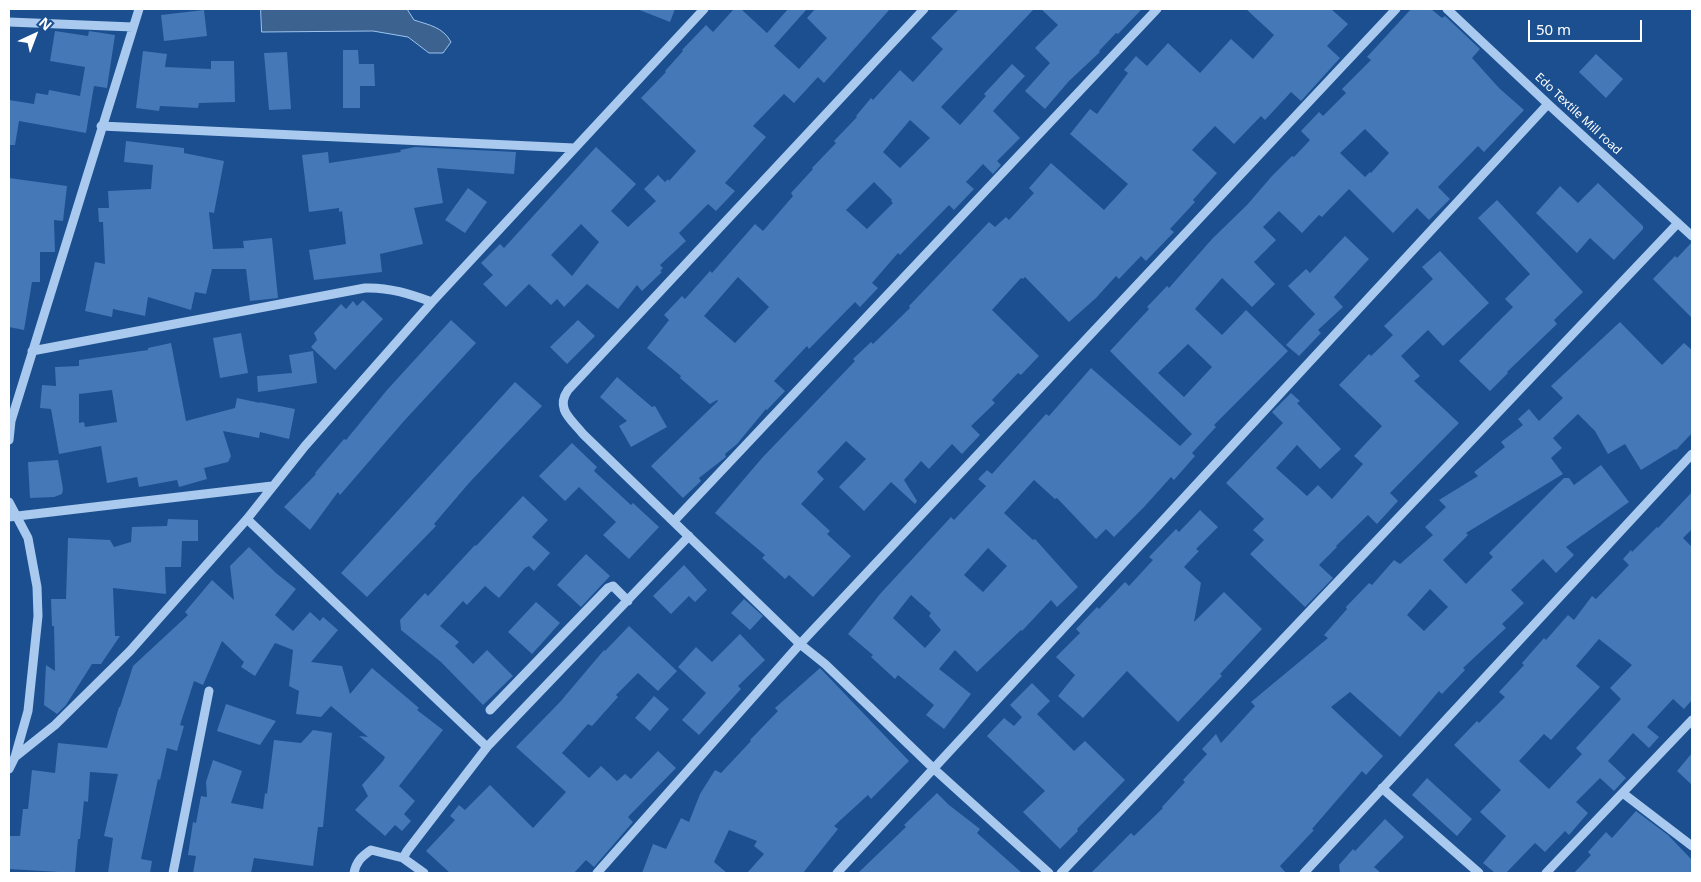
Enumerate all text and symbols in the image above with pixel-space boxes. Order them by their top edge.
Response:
north arrow [10,10,60,60]
scale bar [1531,10,1645,42]
text: N [35,13,56,34]
text: 50 m [1536,19,1571,39]
street label: Edo Textile Mill road [1532,70,1624,158]

